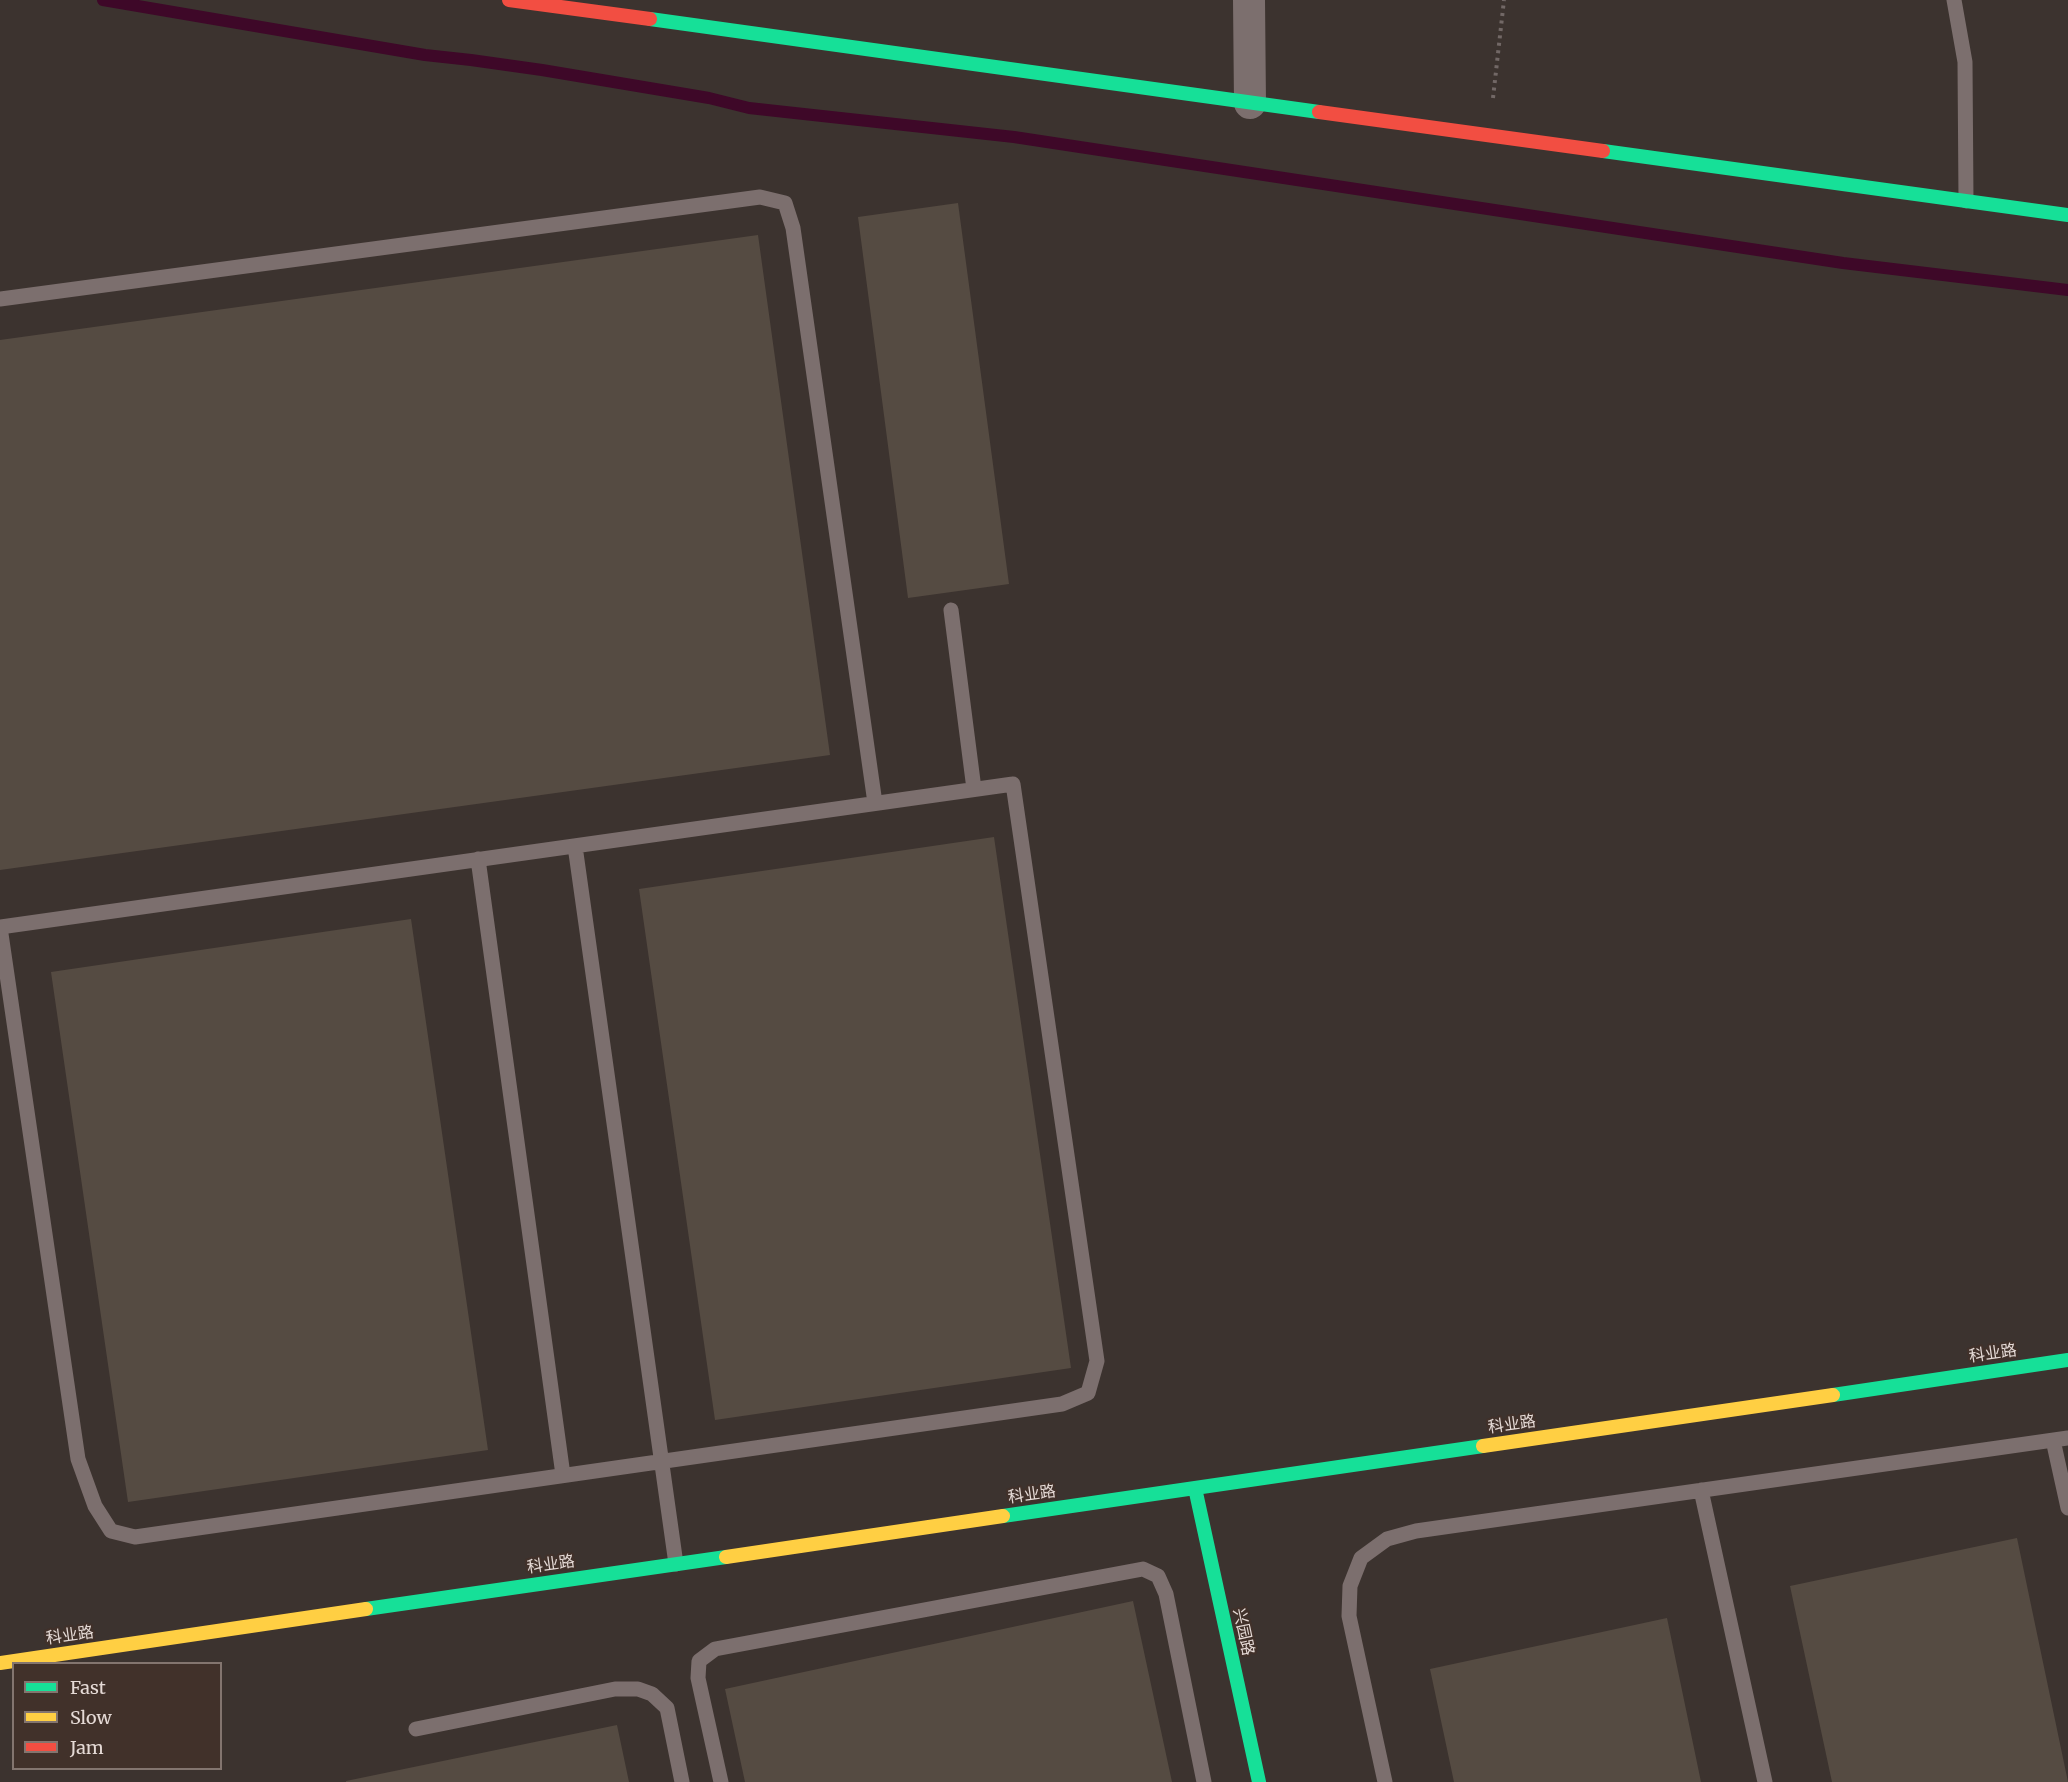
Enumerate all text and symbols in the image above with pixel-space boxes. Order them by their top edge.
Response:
street label: 科业路 [1968,1341,2018,1367]
street label: 科业路 [1487,1412,1537,1438]
street label: 科业路 [1007,1482,1057,1508]
street label: 科业路 [526,1552,576,1578]
street label: 兴园路 [1229,1607,1257,1657]
street label: 科业路 [45,1623,95,1649]
legend [12,1662,222,1770]
text: Fast [70,1676,106,1699]
text: Slow [70,1706,112,1729]
text: Jam [70,1736,104,1759]

